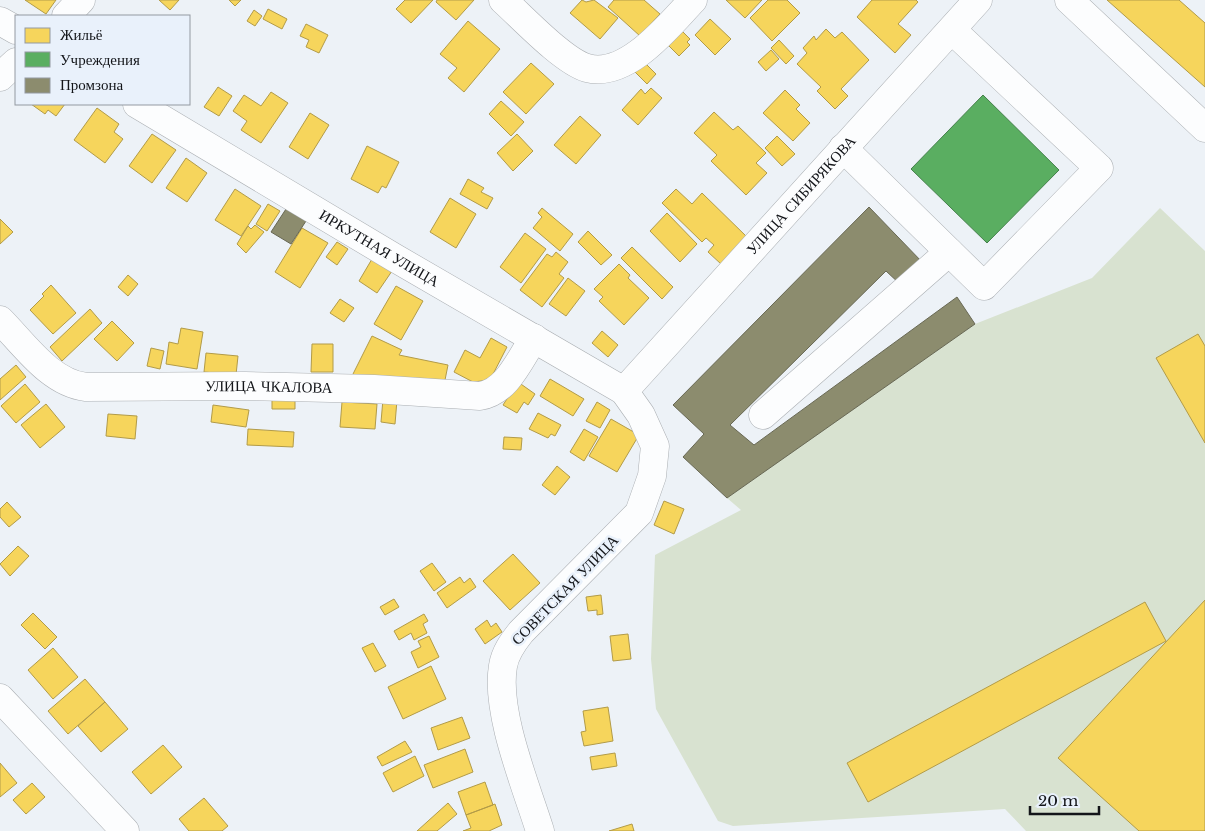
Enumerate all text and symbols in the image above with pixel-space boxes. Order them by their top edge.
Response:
legend [15,15,190,105]
text: Жильё [60,25,103,44]
text: Учреждения [60,50,140,69]
text: Промзона [60,75,123,94]
street label: УЛИЦА СИБИРЯКОВА [742,131,860,258]
street label: ИРКУТНАЯ УЛИЦА [316,205,443,291]
street label: УЛИЦА ЧКАЛОВА [205,376,333,397]
street label: СОВЕТСКАЯ УЛИЦА [507,530,622,649]
scale bar [1030,784,1099,816]
text: 20 m [1038,791,1078,810]

